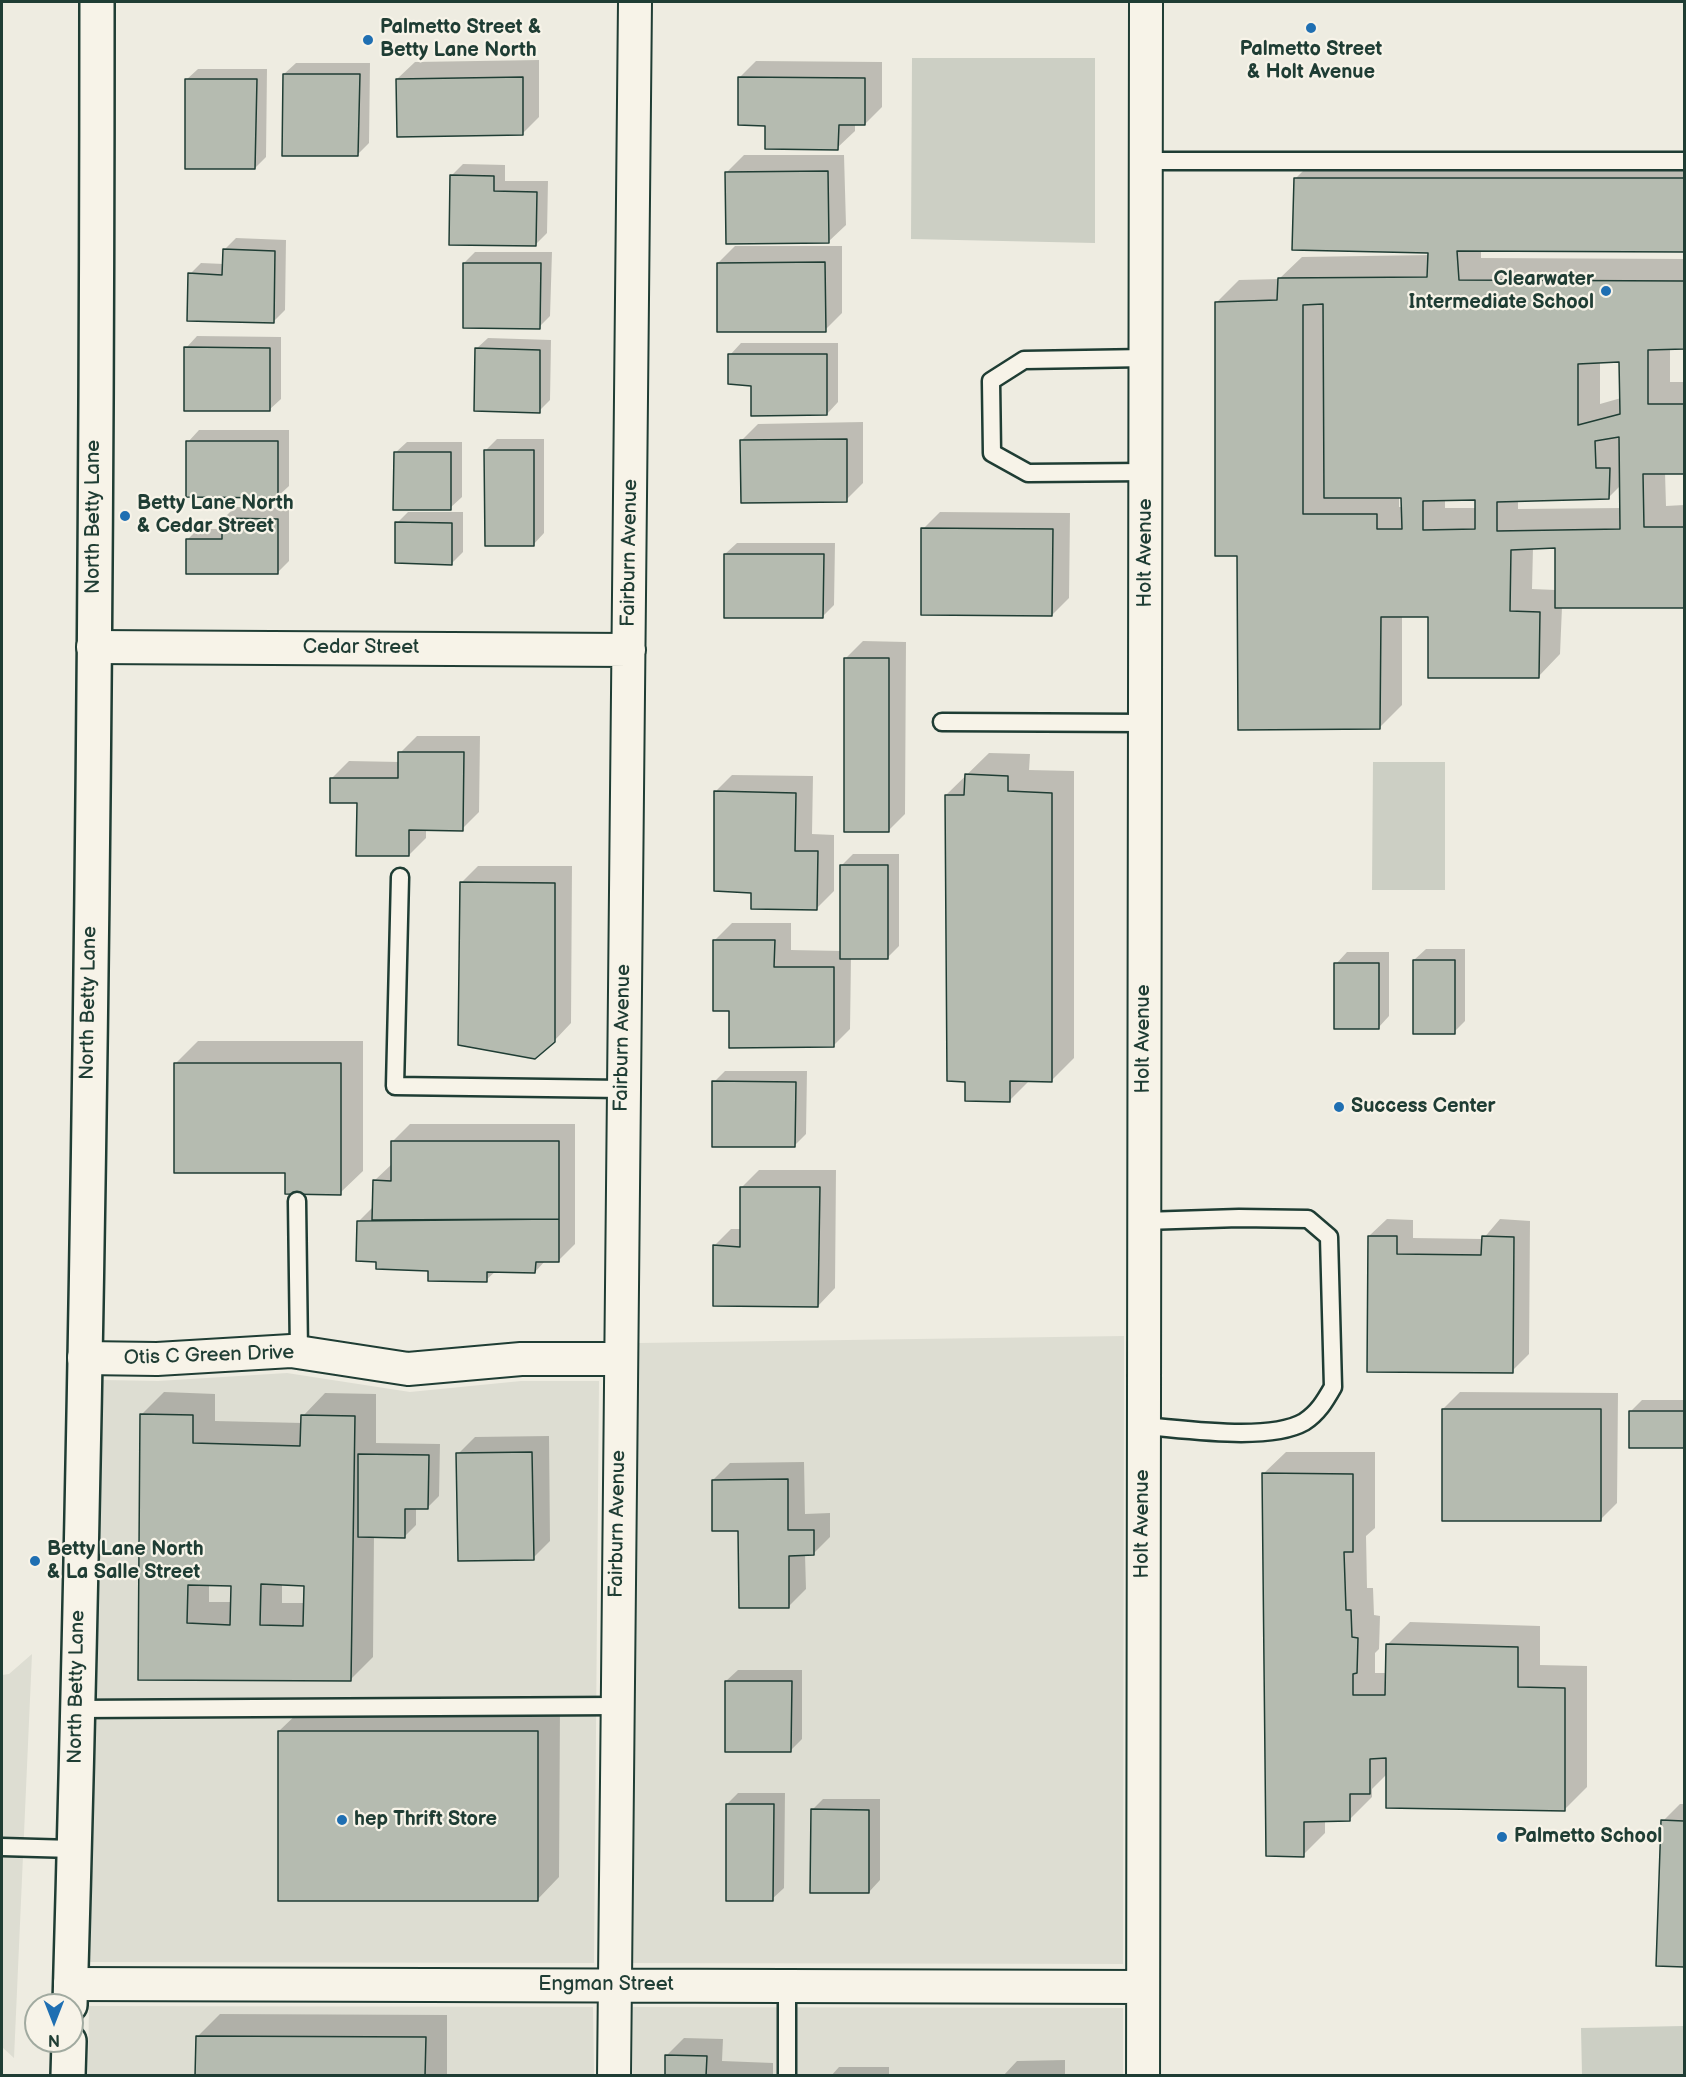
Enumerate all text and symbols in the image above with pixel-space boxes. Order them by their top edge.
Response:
place label: Palmetto Street & Betty Lane North [380,16,541,63]
marker: Palmetto Street & Holt Avenue [1304,21,1318,35]
marker: Palmetto Street & Betty Lane North [361,33,375,47]
place label: Palmetto Street & Holt Avenue [1240,38,1382,85]
place label: Clearwater Intermediate School [1408,268,1594,315]
marker: Clearwater Intermediate School [1599,284,1613,298]
street label: North Betty Lane [82,440,106,594]
street label: Fairburn Avenue [617,479,643,627]
place label: Betty Lane North & Cedar Street [137,492,294,539]
street label: Holt Avenue [1134,498,1158,608]
marker: Betty Lane North & Cedar Street [118,509,132,523]
street label: Cedar Street [303,636,419,660]
street label: North Betty Lane [76,926,102,1080]
street label: Fairburn Avenue [610,964,636,1112]
street label: Holt Avenue [1132,984,1156,1094]
place label: Success Center [1351,1095,1496,1119]
marker: Success Center [1332,1100,1346,1114]
street label: Otis C Green Drive [124,1341,294,1371]
street label: Fairburn Avenue [605,1450,631,1598]
street label: Holt Avenue [1131,1469,1155,1579]
place label: Betty Lane North & La Salle Street [47,1538,204,1585]
marker: Betty Lane North & La Salle Street [28,1554,42,1568]
street label: North Betty Lane [64,1610,90,1764]
place label: hep Thrift Store [354,1808,497,1832]
marker: hep Thrift Store [335,1813,349,1827]
place label: Palmetto School [1514,1825,1662,1849]
marker: Palmetto School [1495,1830,1509,1844]
street label: Engman Street [538,1973,674,1997]
north arrow [24,1993,84,2053]
text: N [48,2030,60,2049]

